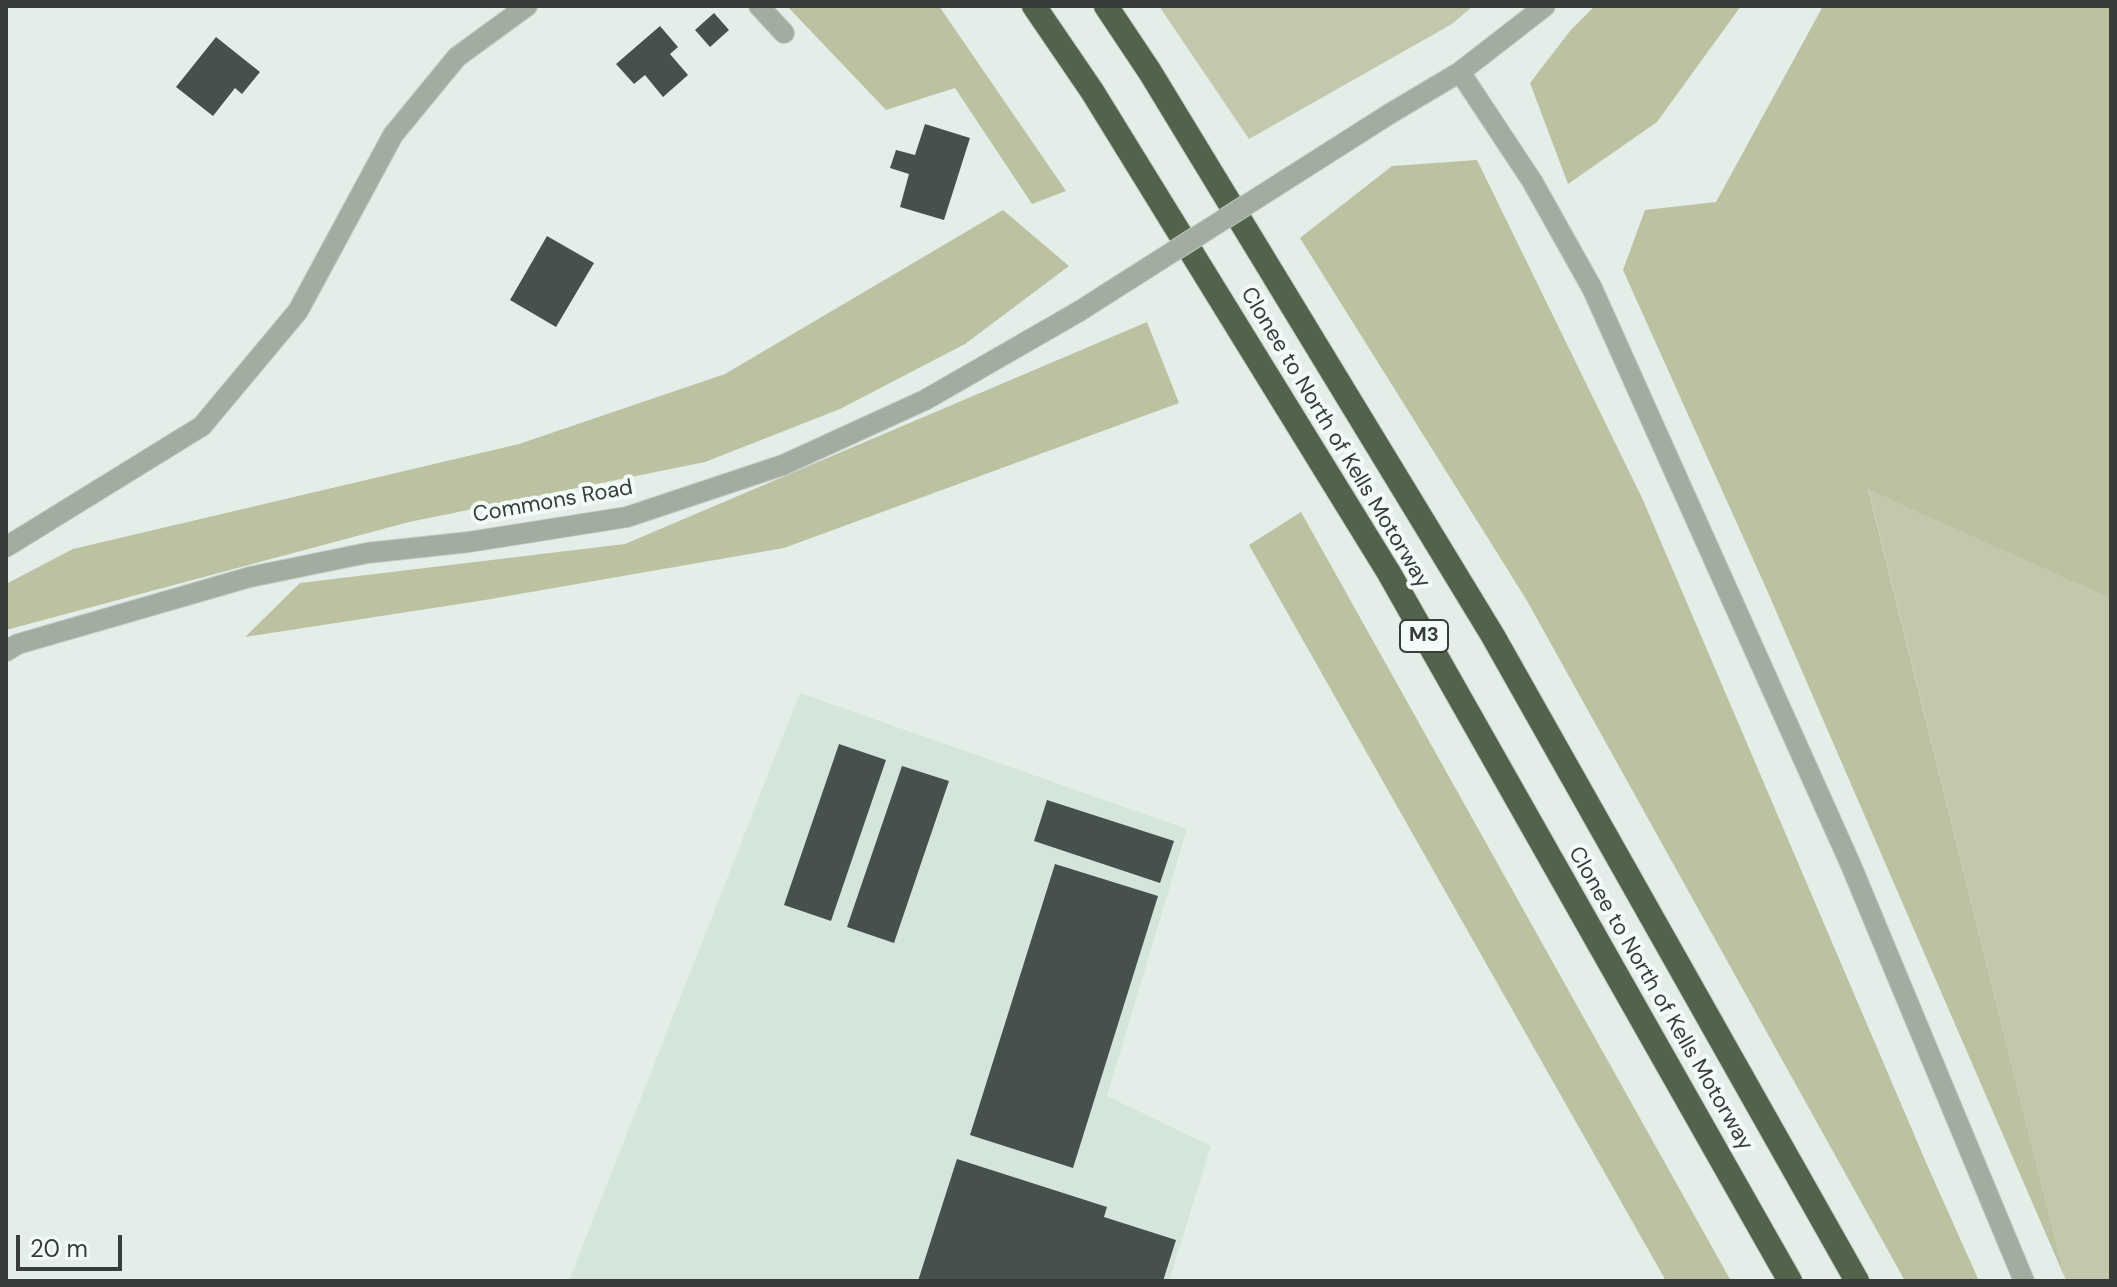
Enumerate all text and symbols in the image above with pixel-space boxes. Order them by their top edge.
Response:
street label: Clonee to North of Kells Motorway [1234,283,1436,593]
street label: Commons Road [471,475,635,529]
road number: M3 [1400,620,1448,652]
street label: Clonee to North of Kells Motorway [1562,842,1758,1156]
scale bar [20,1219,126,1269]
text: 20 m [30,1233,88,1264]

